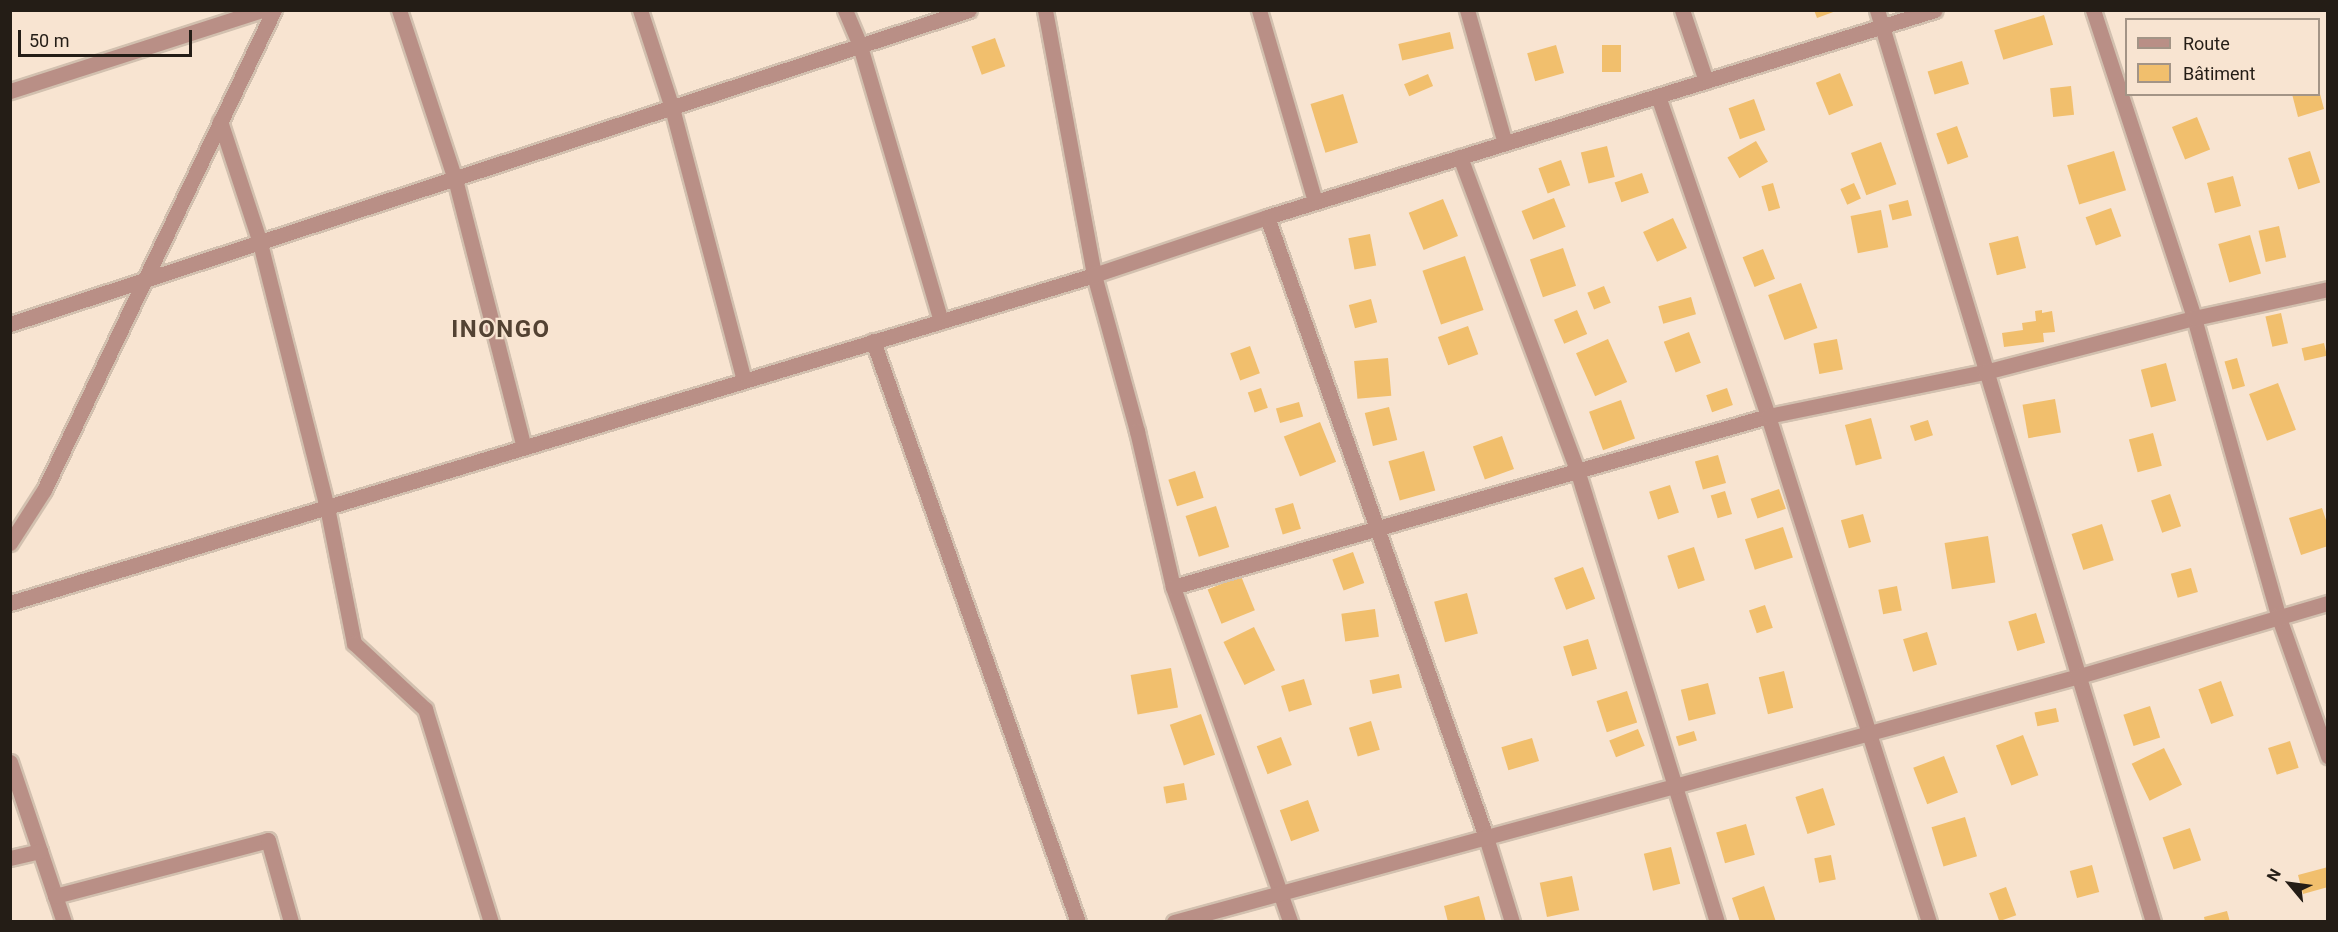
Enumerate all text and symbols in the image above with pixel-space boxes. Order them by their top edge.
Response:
scale bar [21,18,195,56]
legend [2125,18,2320,96]
text: 50 m [29,30,69,51]
text: Route [2183,33,2230,54]
text: Bâtiment [2183,63,2255,84]
district label: INONGO [451,316,551,344]
north arrow [2260,854,2320,914]
text: N [2263,865,2285,885]

